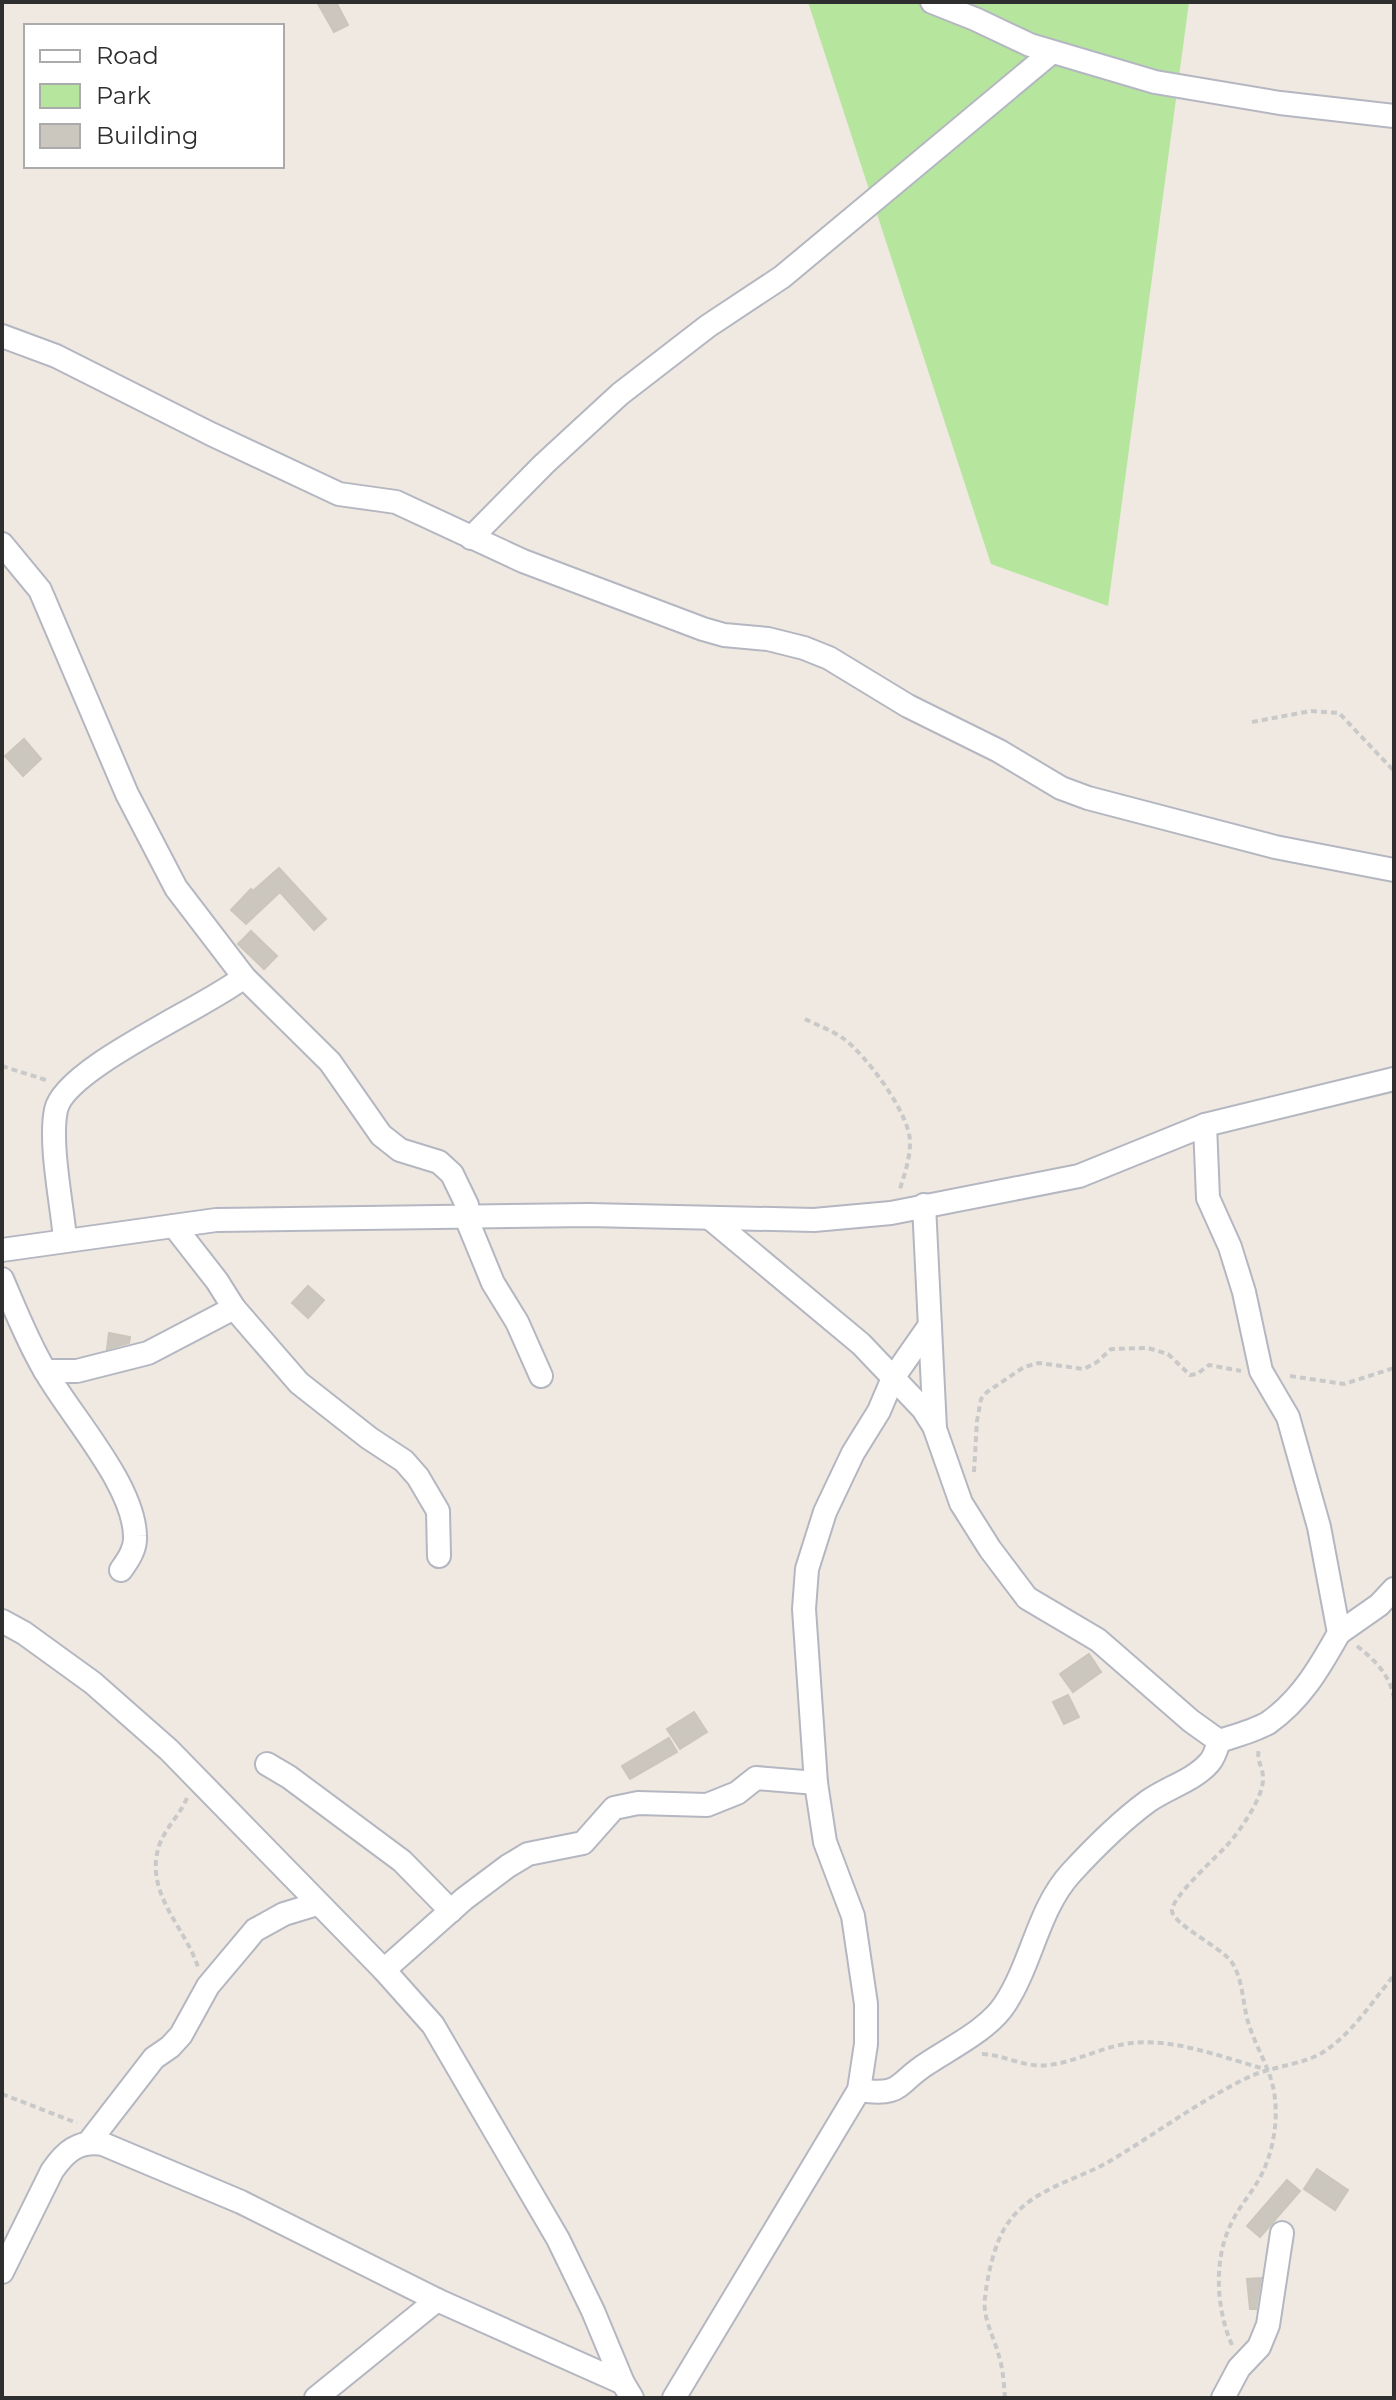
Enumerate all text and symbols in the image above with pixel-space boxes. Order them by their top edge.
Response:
legend [24,24,284,168]
text: Road [96,41,159,70]
text: Park [96,81,151,110]
text: Building [96,121,199,150]

